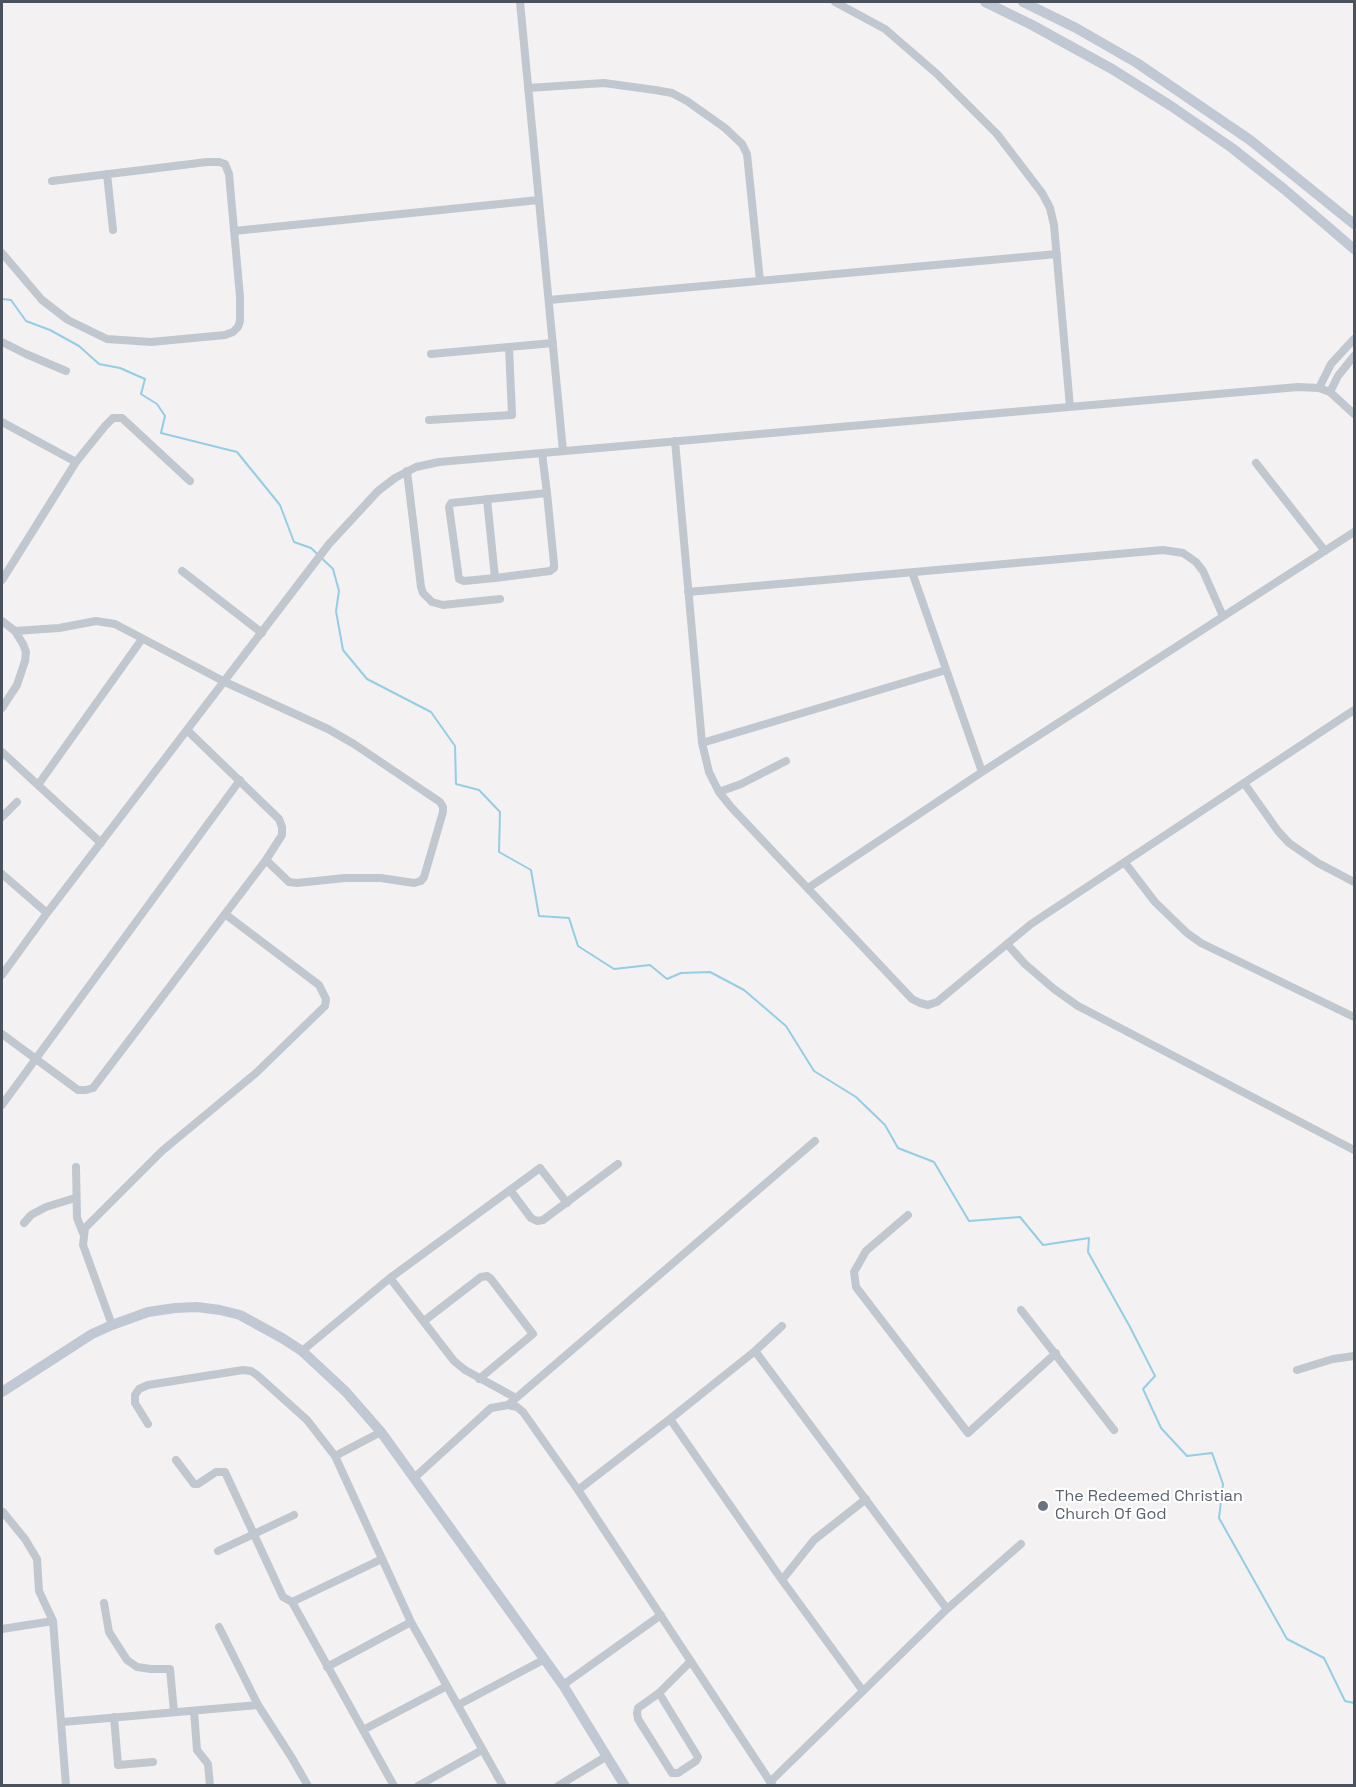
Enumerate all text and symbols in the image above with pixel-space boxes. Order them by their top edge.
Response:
place label: The Redeemed Christian Church Of God [1055,1487,1243,1525]
marker: The Redeemed Christian Church Of God [1036,1499,1050,1513]

